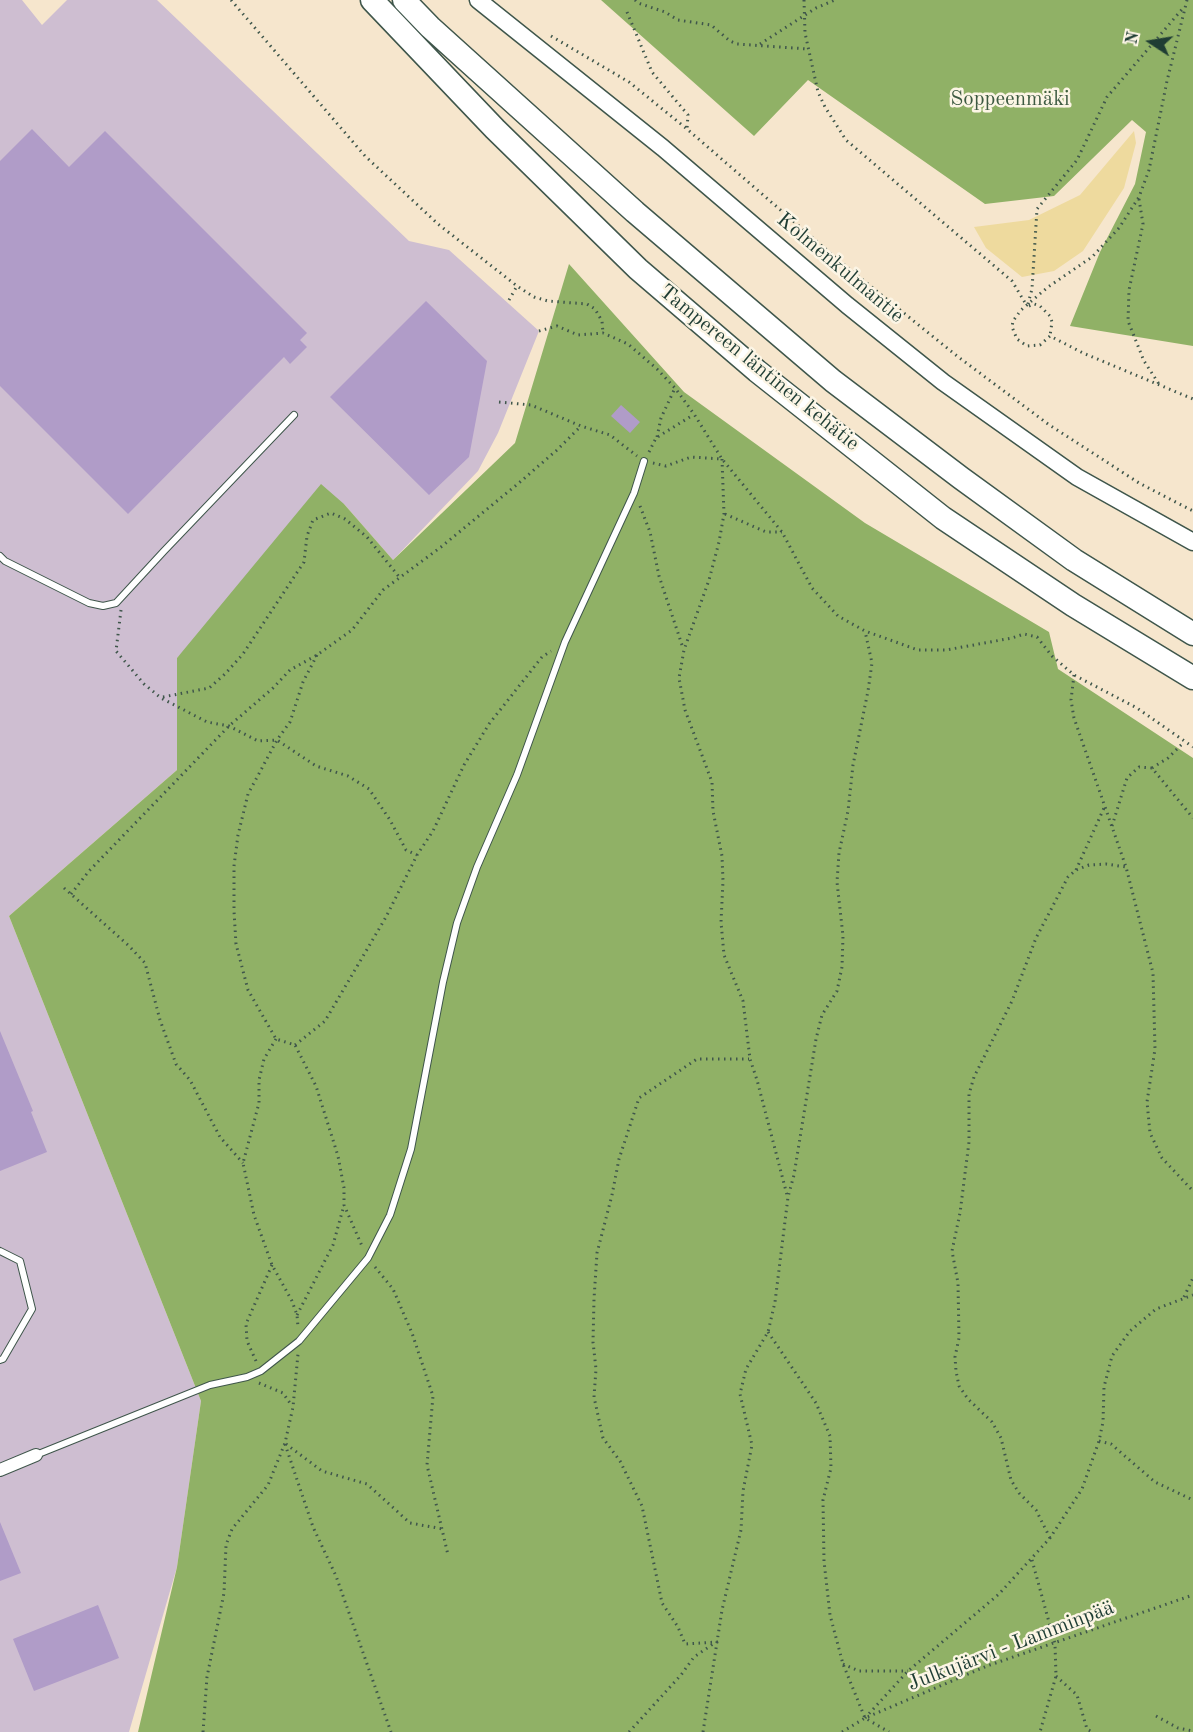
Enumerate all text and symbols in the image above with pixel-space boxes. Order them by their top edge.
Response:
north arrow [1121,12,1181,72]
text: N [1124,31,1142,46]
park label: Soppeenmäki [950,86,1070,112]
street label: Kolmenkulmantie [771,207,909,329]
street label: Tampereen läntinen kehätie [654,279,864,457]
street label: Julkujärvi - Lamminpää [904,1595,1118,1697]

